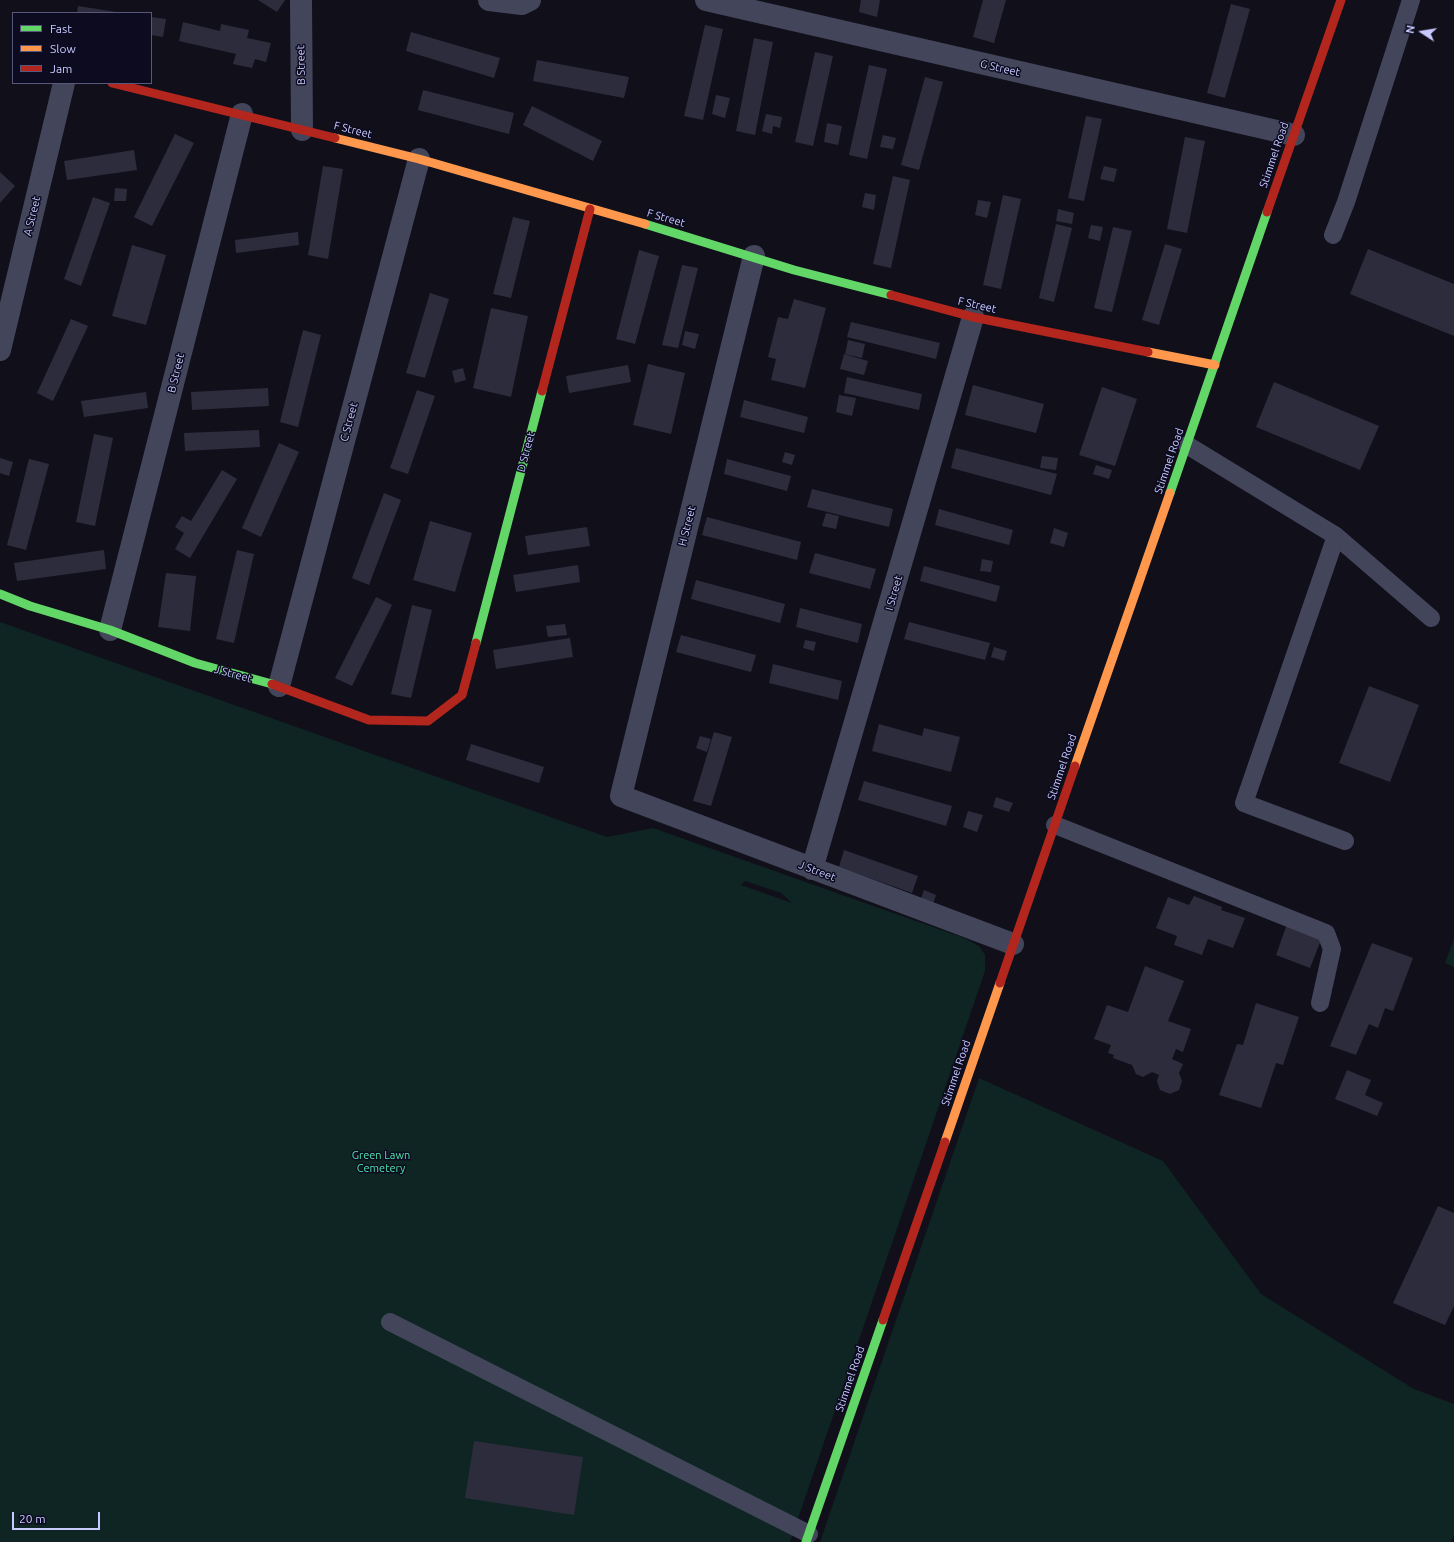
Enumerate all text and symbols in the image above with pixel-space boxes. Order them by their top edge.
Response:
legend [12,12,152,84]
north arrow [1402,12,1442,52]
text: Fast [50,22,72,35]
text: N [1404,24,1417,35]
text: Slow [50,42,76,55]
street label: B Street [294,45,308,85]
street label: G Street [979,57,1021,79]
text: Jam [50,62,72,75]
street label: F Street [332,119,374,141]
street label: Stimmel Road [1257,120,1291,190]
street label: A Street [21,195,43,237]
street label: F Street [645,206,687,230]
street label: F Street [957,294,997,316]
street label: B Street [165,352,187,394]
street label: C Street [337,401,361,443]
street label: Stimmel Road [1152,426,1186,496]
street label: D Street [514,430,538,474]
street label: H Street [676,505,698,547]
street label: I Street [883,574,905,612]
street label: J Street [213,663,253,685]
street label: Stimmel Road [1045,732,1079,802]
street label: J Street [797,858,837,884]
street label: Stimmel Road [939,1038,973,1108]
park label: Green Lawn Cemetery [352,1148,410,1174]
street label: Stimmel Road [833,1344,867,1414]
scale bar [14,1504,102,1530]
text: 20 m [19,1512,46,1525]

